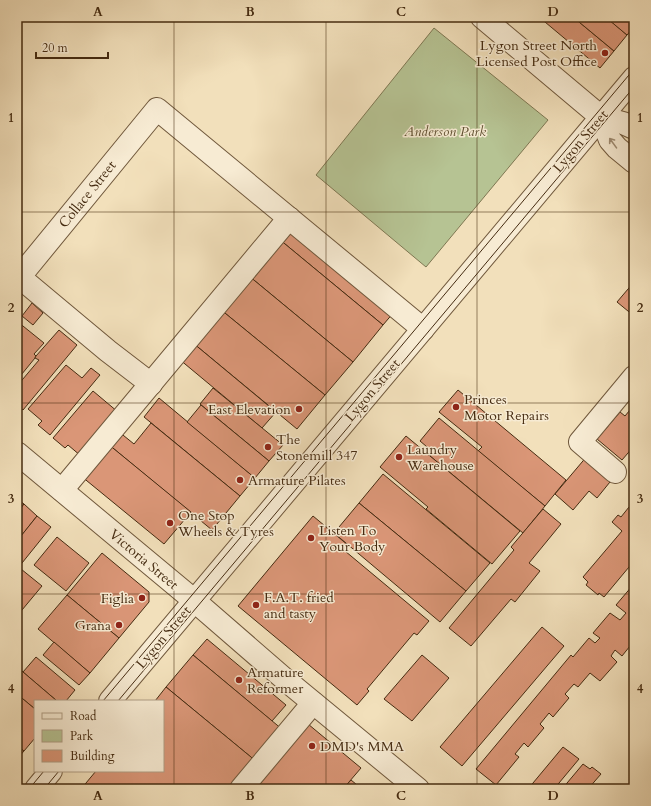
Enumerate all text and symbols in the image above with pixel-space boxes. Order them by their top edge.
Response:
text: A [93,3,103,21]
text: B [245,3,255,21]
text: C [396,3,406,21]
text: D [547,3,559,21]
scale bar [36,34,108,60]
place label: Lygon Street North Licensed Post Office [476,36,597,71]
text: 20 m [42,40,69,56]
marker: Lygon Street North Licensed Post Office [600,48,610,58]
street label: Lygon Street [548,105,613,177]
text: 1 [8,109,14,127]
text: 1 [637,109,643,127]
park label: Anderson Park [403,122,486,141]
one-way arrow [609,137,617,148]
street label: Collace Street [54,156,121,232]
text: 2 [8,299,15,317]
text: 2 [637,299,644,317]
street label: Lygon Street [340,354,405,426]
place label: Princes Motor Repairs [464,390,549,425]
place label: East Elevation [208,400,291,419]
marker: Princes Motor Repairs [451,402,461,412]
marker: East Elevation [294,404,304,414]
place label: The Stonemill 347 [276,430,358,465]
place label: Laundry Warehouse [406,440,474,475]
marker: The Stonemill 347 [263,442,273,452]
marker: Laundry Warehouse [394,452,404,462]
place label: Armature Pilates [248,471,346,490]
marker: Armature Pilates [235,475,245,485]
text: 3 [8,490,15,508]
text: 3 [637,490,644,508]
place label: One Stop Wheels & Tyres [177,506,274,541]
marker: One Stop Wheels & Tyres [165,518,175,528]
place label: Listen To Your Body [319,521,386,556]
street label: Victoria Street [105,525,183,594]
marker: Listen To Your Body [306,533,316,543]
place label: F.A.T. fried and tasty [264,588,334,623]
place label: Figlia [101,589,134,608]
marker: Figlia [137,593,147,603]
marker: F.A.T. fried and tasty [251,600,261,610]
street label: Lygon Street [131,601,196,673]
place label: Grana [75,616,111,635]
marker: Grana [114,620,124,630]
place label: Armature Reformer [247,663,304,698]
marker: Armature Reformer [234,675,244,685]
text: 4 [8,680,15,698]
text: 4 [637,680,644,698]
legend [34,700,164,772]
text: Road [70,708,97,724]
text: Park [70,728,94,744]
place label: DMD's MMA [320,737,404,756]
marker: DMD's MMA [307,741,317,751]
text: Building [70,748,115,764]
text: A [93,787,103,805]
text: B [245,787,255,805]
text: C [396,787,406,805]
text: D [547,787,559,805]

